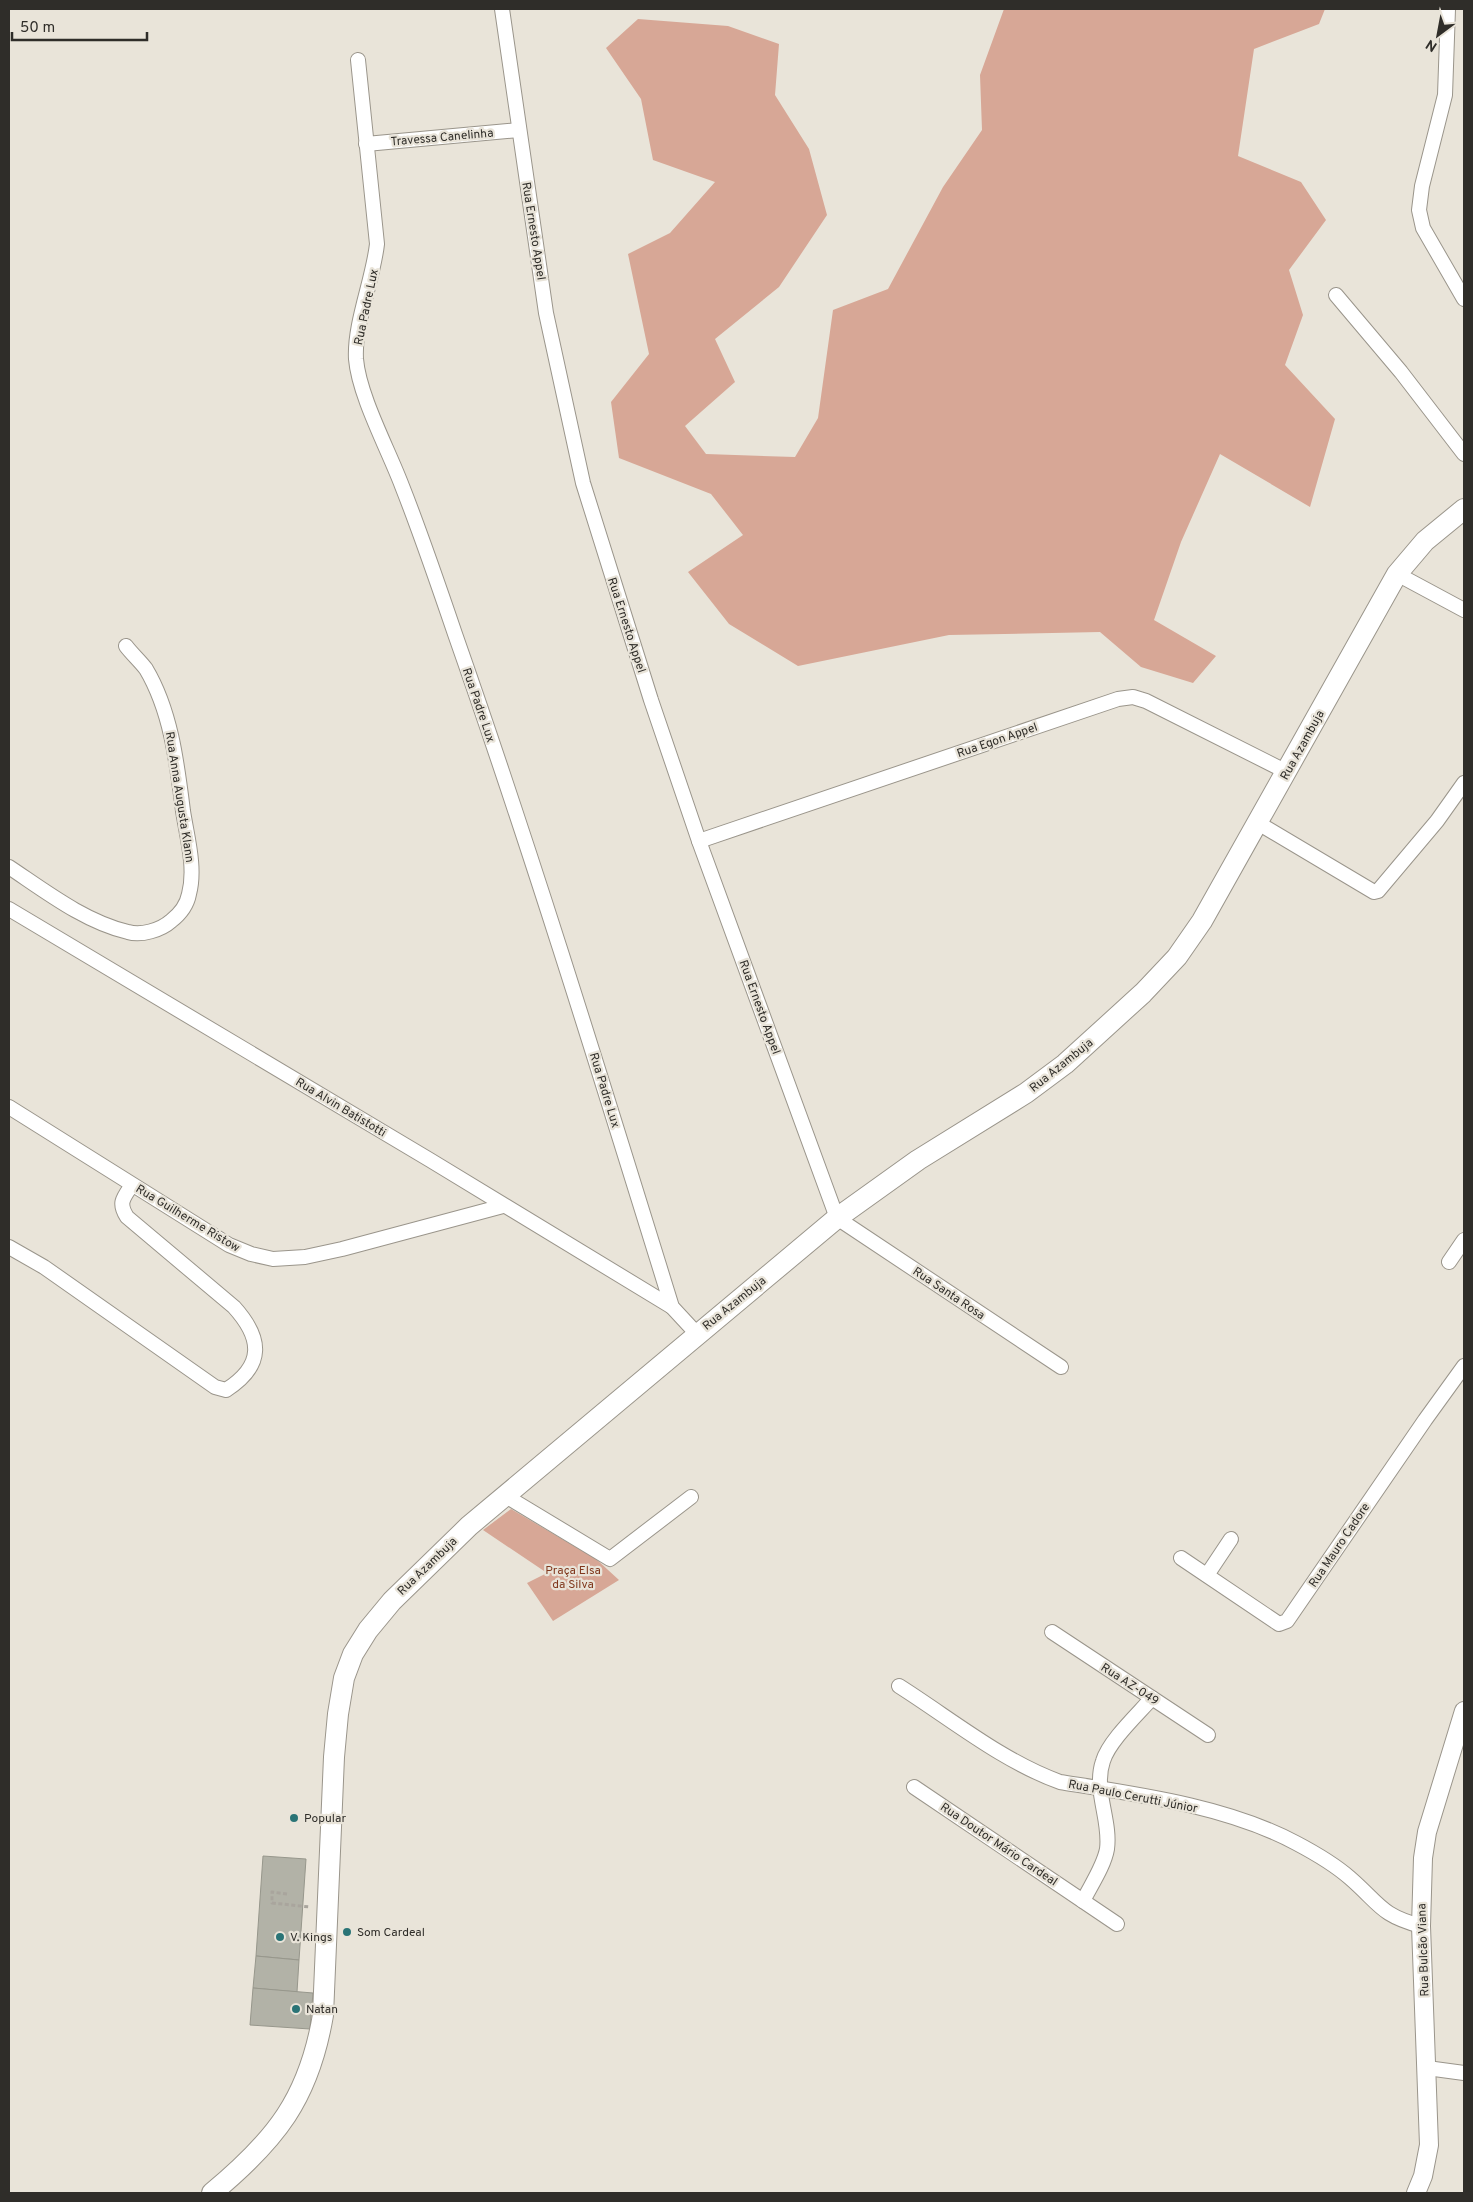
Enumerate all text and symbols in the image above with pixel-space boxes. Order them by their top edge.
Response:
scale bar [12,10,148,42]
north arrow [1413,10,1463,60]
text: 50 m [20,19,55,38]
text: N [1423,35,1441,55]
street label: Travessa Canelinha [390,126,494,150]
street label: Rua Ernesto Appel [517,181,549,281]
street label: Rua Padre Lux [351,268,383,347]
street label: Rua Ernesto Appel [603,576,649,675]
street label: Rua Padre Lux [458,666,498,745]
street label: Rua Azambuja [1277,708,1329,783]
street label: Rua Egon Appel [955,720,1040,762]
street label: Rua Anna Augusta Klann [161,731,197,864]
street label: Rua Ernesto Appel [735,958,784,1057]
street label: Rua Azambuja [1027,1035,1097,1096]
street label: Rua Padre Lux [585,1051,623,1130]
street label: Rua Alvin Batistotti [292,1074,389,1141]
street label: Rua Guilherme Ristow [132,1181,243,1257]
street label: Rua Santa Rosa [909,1264,988,1324]
street label: Rua Azambuja [700,1273,770,1334]
street label: Rua Mauro Cadore [1306,1500,1374,1591]
street label: Rua Azambuja [394,1534,461,1599]
park label: Praça Elsa da Silva [545,1563,601,1593]
street label: Rua AZ-049 [1097,1660,1162,1710]
street label: Rua Paulo Cerutti Júnior [1067,1777,1199,1817]
street label: Rua Doutor Mário Cardeal [937,1800,1060,1890]
place label: Popular [304,1811,346,1827]
marker: Popular [288,1812,300,1824]
street label: Rua Bulcão Viana [1414,1903,1434,1997]
place label: Som Cardeal [357,1925,425,1941]
marker: Som Cardeal [341,1926,353,1938]
place label: V. Kings [290,1930,333,1946]
marker: V. Kings [274,1931,286,1943]
place label: Natan [306,2002,338,2018]
marker: Natan [290,2003,302,2015]

